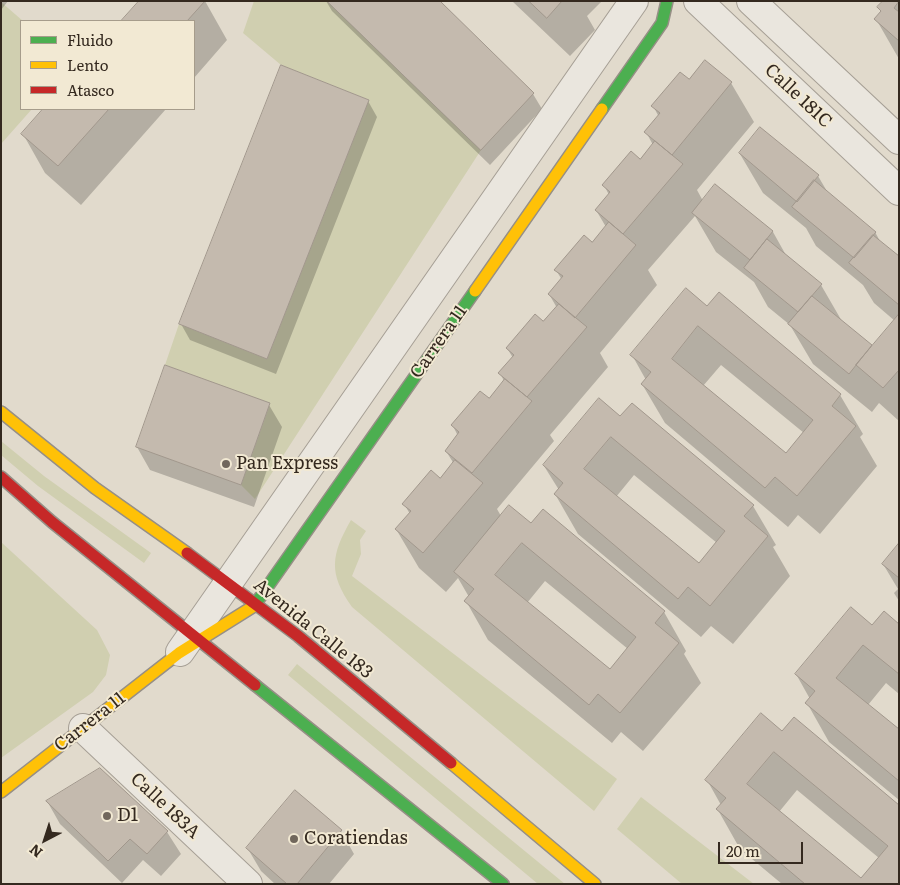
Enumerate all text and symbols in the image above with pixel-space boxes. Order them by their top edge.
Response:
legend [20,20,195,110]
text: Fluido [67,28,113,51]
text: Lento [67,53,108,76]
street label: Calle 181C [760,59,836,133]
text: Atasco [67,78,114,101]
street label: Carrera 11 [406,301,472,383]
place label: Pan Express [236,453,338,475]
marker: Pan Express [220,458,232,470]
street label: Avenida Calle 183 [249,574,377,684]
street label: Carrera 11 [50,688,130,756]
street label: Calle 183A [126,768,204,844]
place label: D1 [117,805,138,827]
marker: D1 [101,810,113,822]
north arrow [20,815,70,865]
place label: Coratiendas [304,828,408,850]
scale bar [720,832,805,864]
marker: Coratiendas [288,833,300,845]
text: 20 m [726,839,760,862]
text: N [24,840,46,863]

